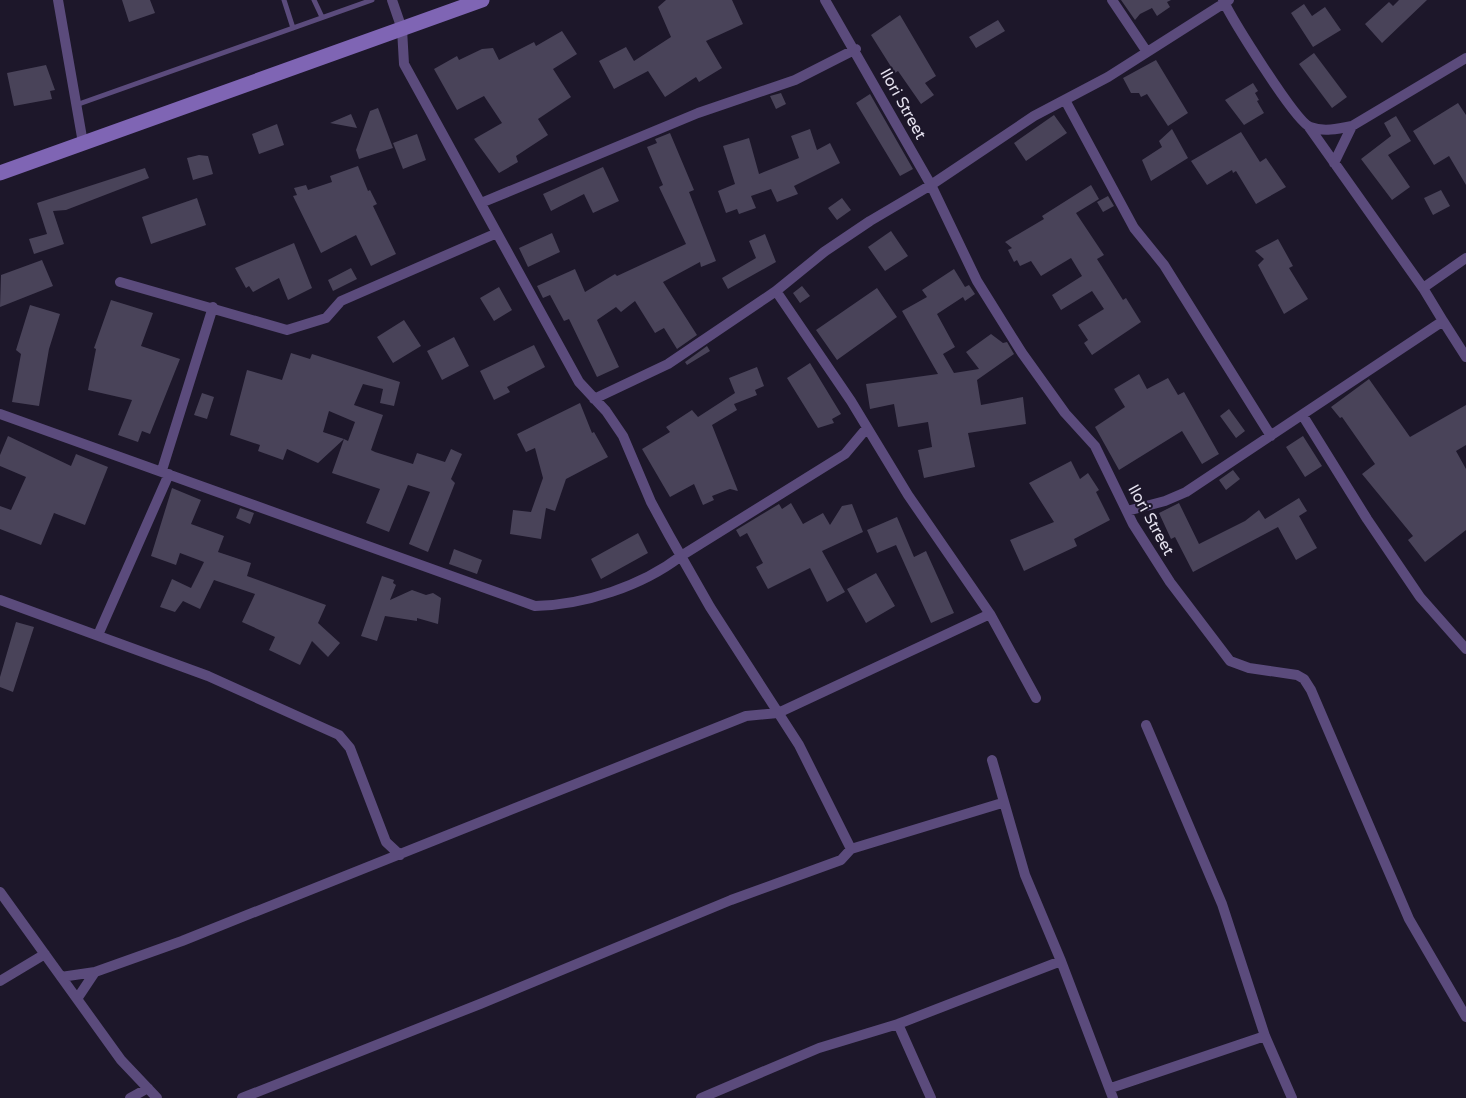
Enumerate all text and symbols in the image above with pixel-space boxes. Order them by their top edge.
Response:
street label: Ilori Street [875,65,931,143]
street label: Ilori Street [1123,481,1179,559]

